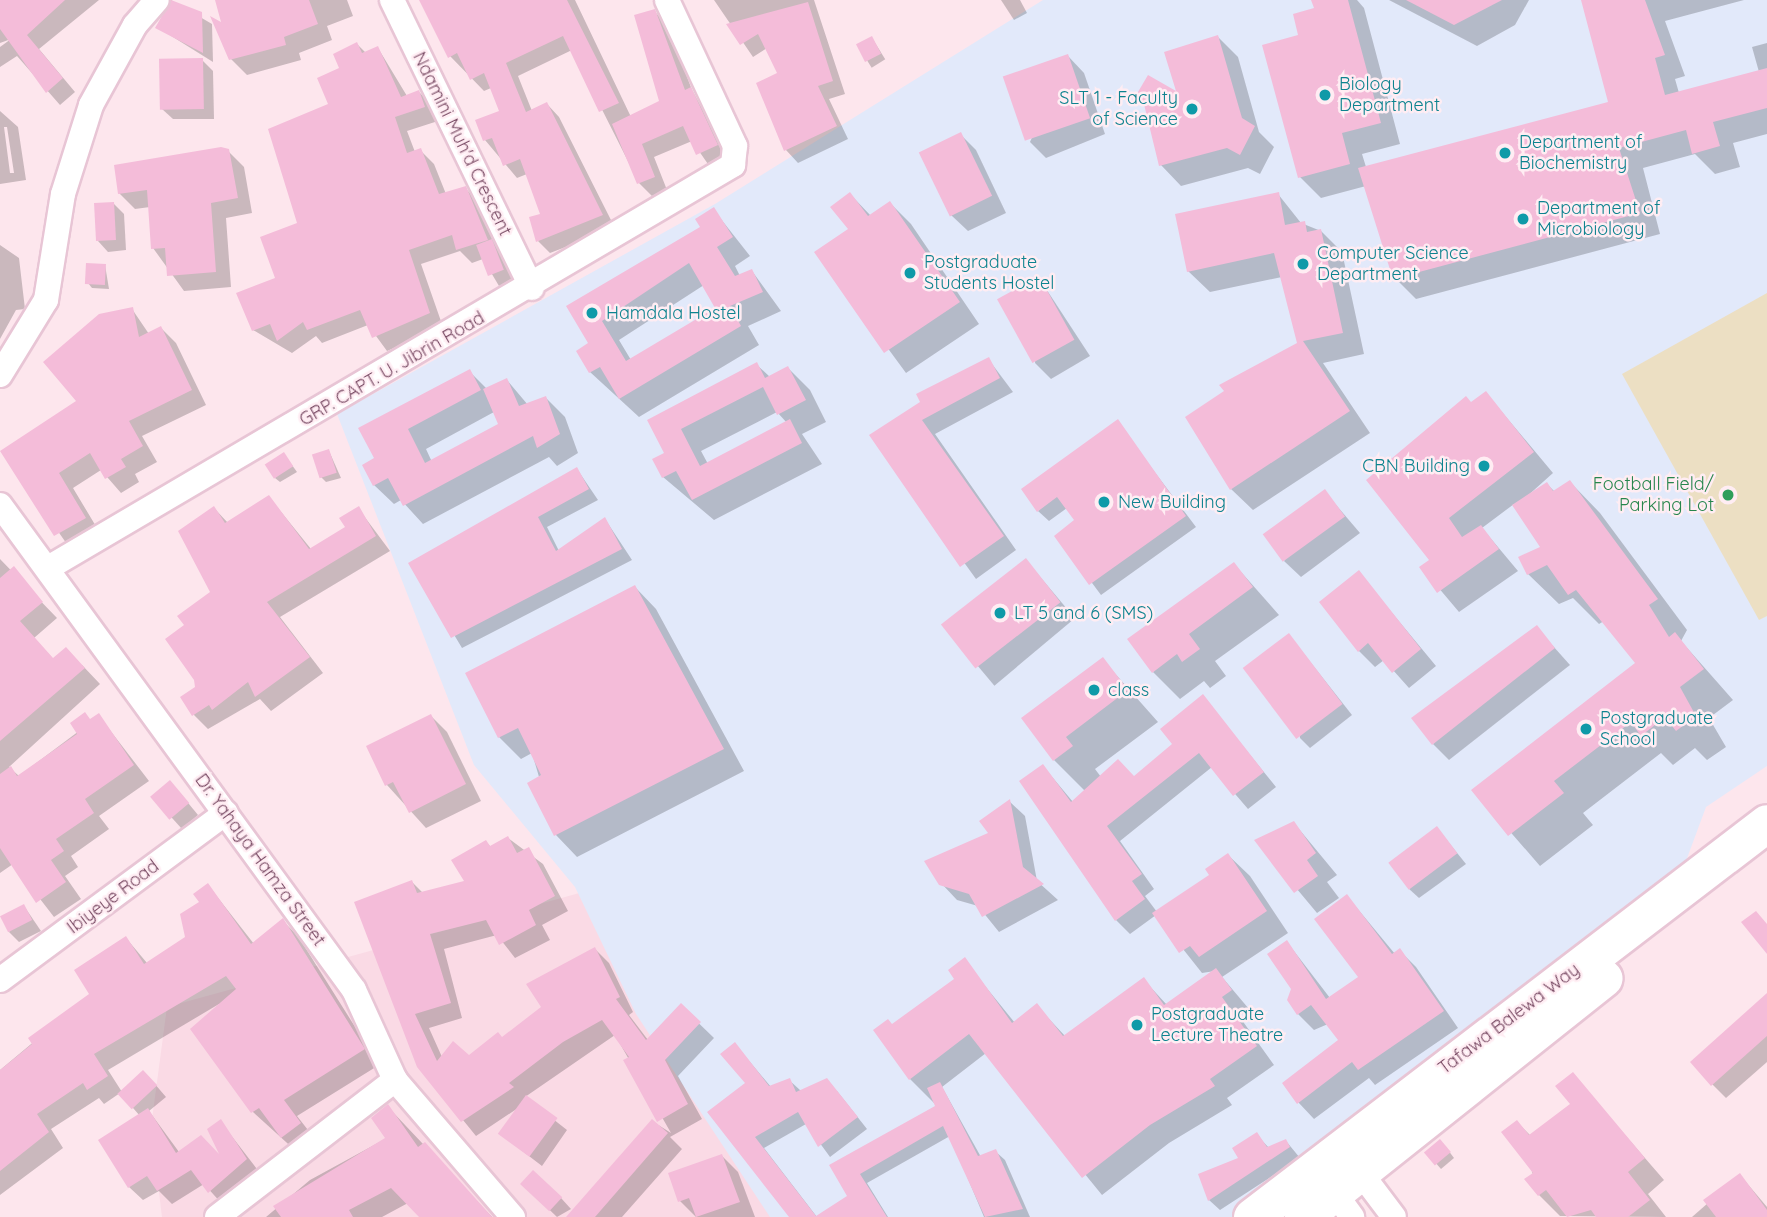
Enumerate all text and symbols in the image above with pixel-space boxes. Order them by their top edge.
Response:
street label: Ndamini Muh'd Crescent [408,49,516,239]
place label: Biology Department [1339,74,1440,116]
marker: Biology Department [1317,87,1333,103]
place label: SLT 1 - Faculty of Science [1059,88,1178,130]
marker: SLT 1 - Faculty of Science [1184,101,1200,117]
place label: Department of Biochemistry [1519,132,1642,174]
marker: Department of Biochemistry [1497,145,1513,161]
place label: Department of Microbiology [1537,198,1660,241]
marker: Department of Microbiology [1515,211,1531,227]
place label: Computer Science Department [1317,243,1469,286]
place label: Postgraduate Students Hostel [924,252,1054,294]
marker: Computer Science Department [1295,256,1311,272]
marker: Postgraduate Students Hostel [902,265,918,281]
place label: Hamdala Hostel [606,302,741,324]
marker: Hamdala Hostel [584,305,600,321]
street label: GRP. CAPT. U. Jibrin Road [296,307,488,431]
place label: CBN Building [1362,455,1470,477]
marker: CBN Building [1476,458,1492,474]
place label: Football Field/ Parking Lot [1593,474,1714,516]
marker: Football Field/ Parking Lot [1720,487,1736,503]
place label: New Building [1118,491,1226,513]
marker: New Building [1096,494,1112,510]
place label: LT 5 and 6 (SMS) [1014,602,1153,624]
marker: LT 5 and 6 (SMS) [992,605,1008,621]
place label: class [1108,679,1149,701]
marker: class [1086,682,1102,698]
place label: Postgraduate School [1600,708,1713,750]
marker: Postgraduate School [1578,721,1594,737]
street label: Dr. Yahaya Hamza Street [190,770,330,950]
street label: Ibiyeye Road [63,855,163,939]
street label: Tafawa Balewa Way [1434,959,1584,1079]
place label: Postgraduate Lecture Theatre [1151,1004,1283,1046]
marker: Postgraduate Lecture Theatre [1129,1017,1145,1033]

